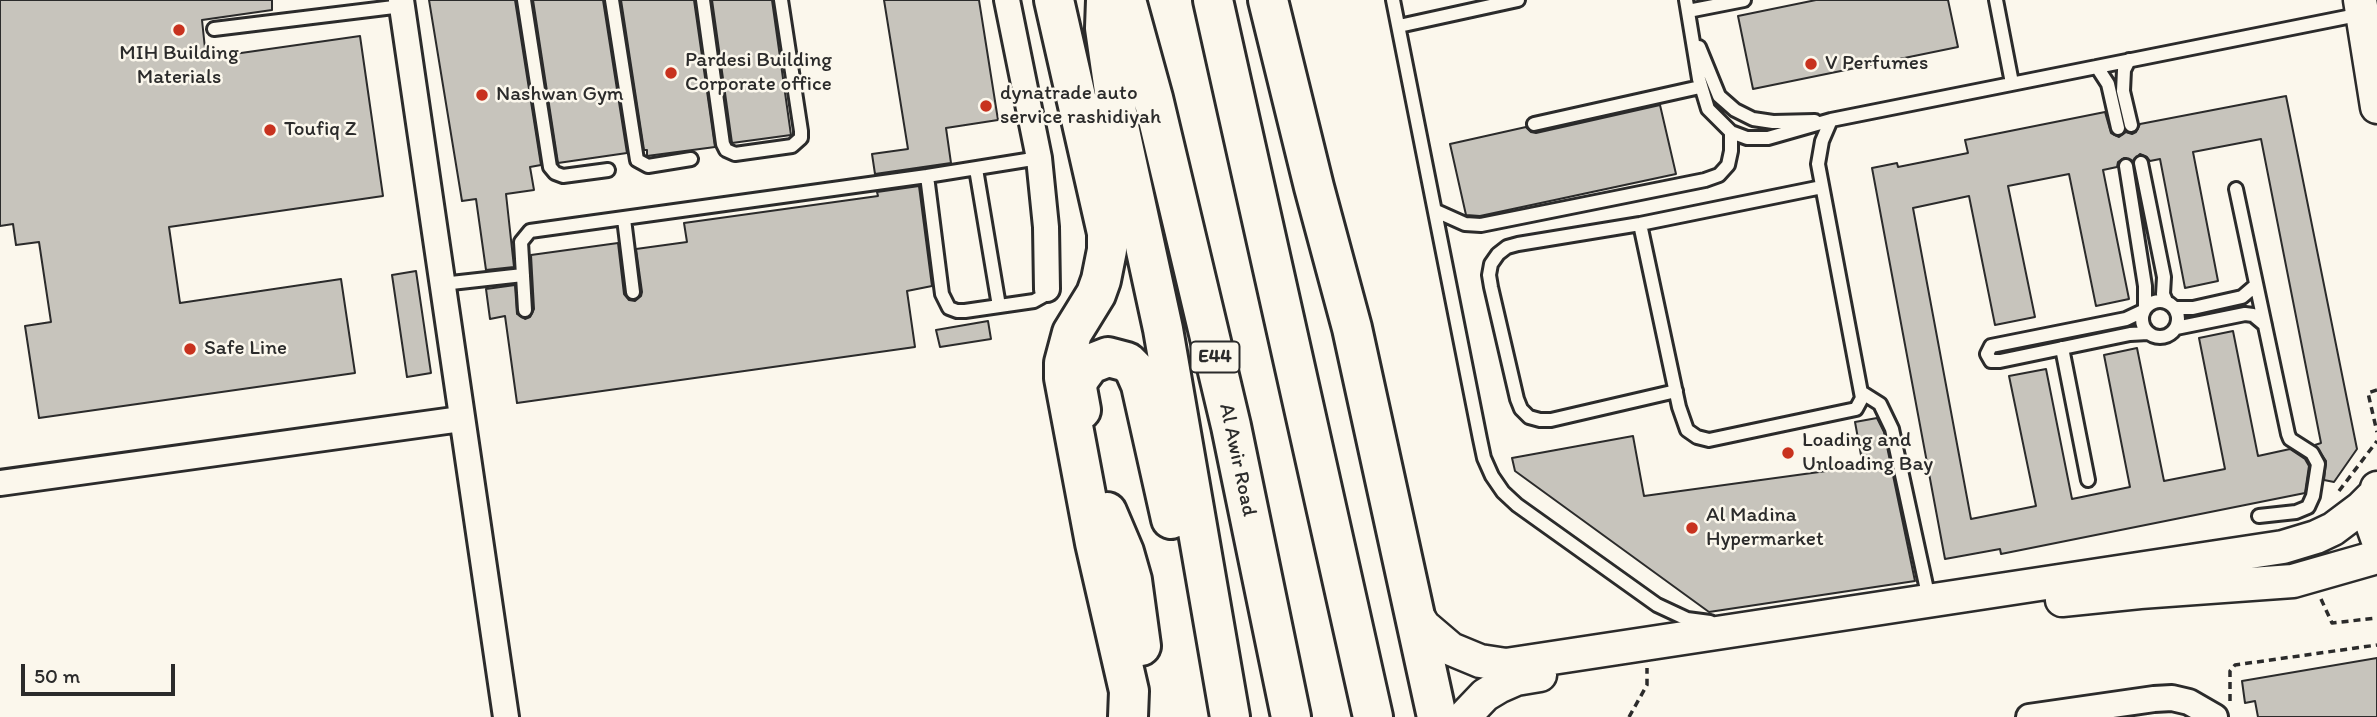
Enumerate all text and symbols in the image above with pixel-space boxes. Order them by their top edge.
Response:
marker: MIH Building Materials [171,22,187,38]
place label: MIH Building Materials [119,41,239,91]
place label: Pardesi Building Corporate office [685,48,832,98]
place label: V Perfumes [1825,51,1928,77]
marker: V Perfumes [1803,56,1819,72]
marker: Pardesi Building Corporate office [663,65,679,81]
place label: dynatrade auto service rashidiyah [1000,81,1161,131]
place label: Nashwan Gym [496,82,624,108]
marker: Nashwan Gym [474,87,490,103]
marker: dynatrade auto service rashidiyah [978,98,994,114]
place label: Toufiq Z [284,117,357,143]
marker: Toufiq Z [262,122,278,138]
place label: Safe Line [204,336,287,362]
marker: Safe Line [182,341,198,357]
road number: E44 [1190,342,1240,372]
street label: Al Awir Road [1213,401,1261,519]
place label: Loading and Unloading Bay [1802,428,1933,478]
marker: Loading and Unloading Bay [1780,445,1796,461]
place label: Al Madina Hypermarket [1706,503,1824,553]
marker: Al Madina Hypermarket [1684,520,1700,536]
scale bar [24,650,178,694]
text: 50 m [34,663,80,688]

